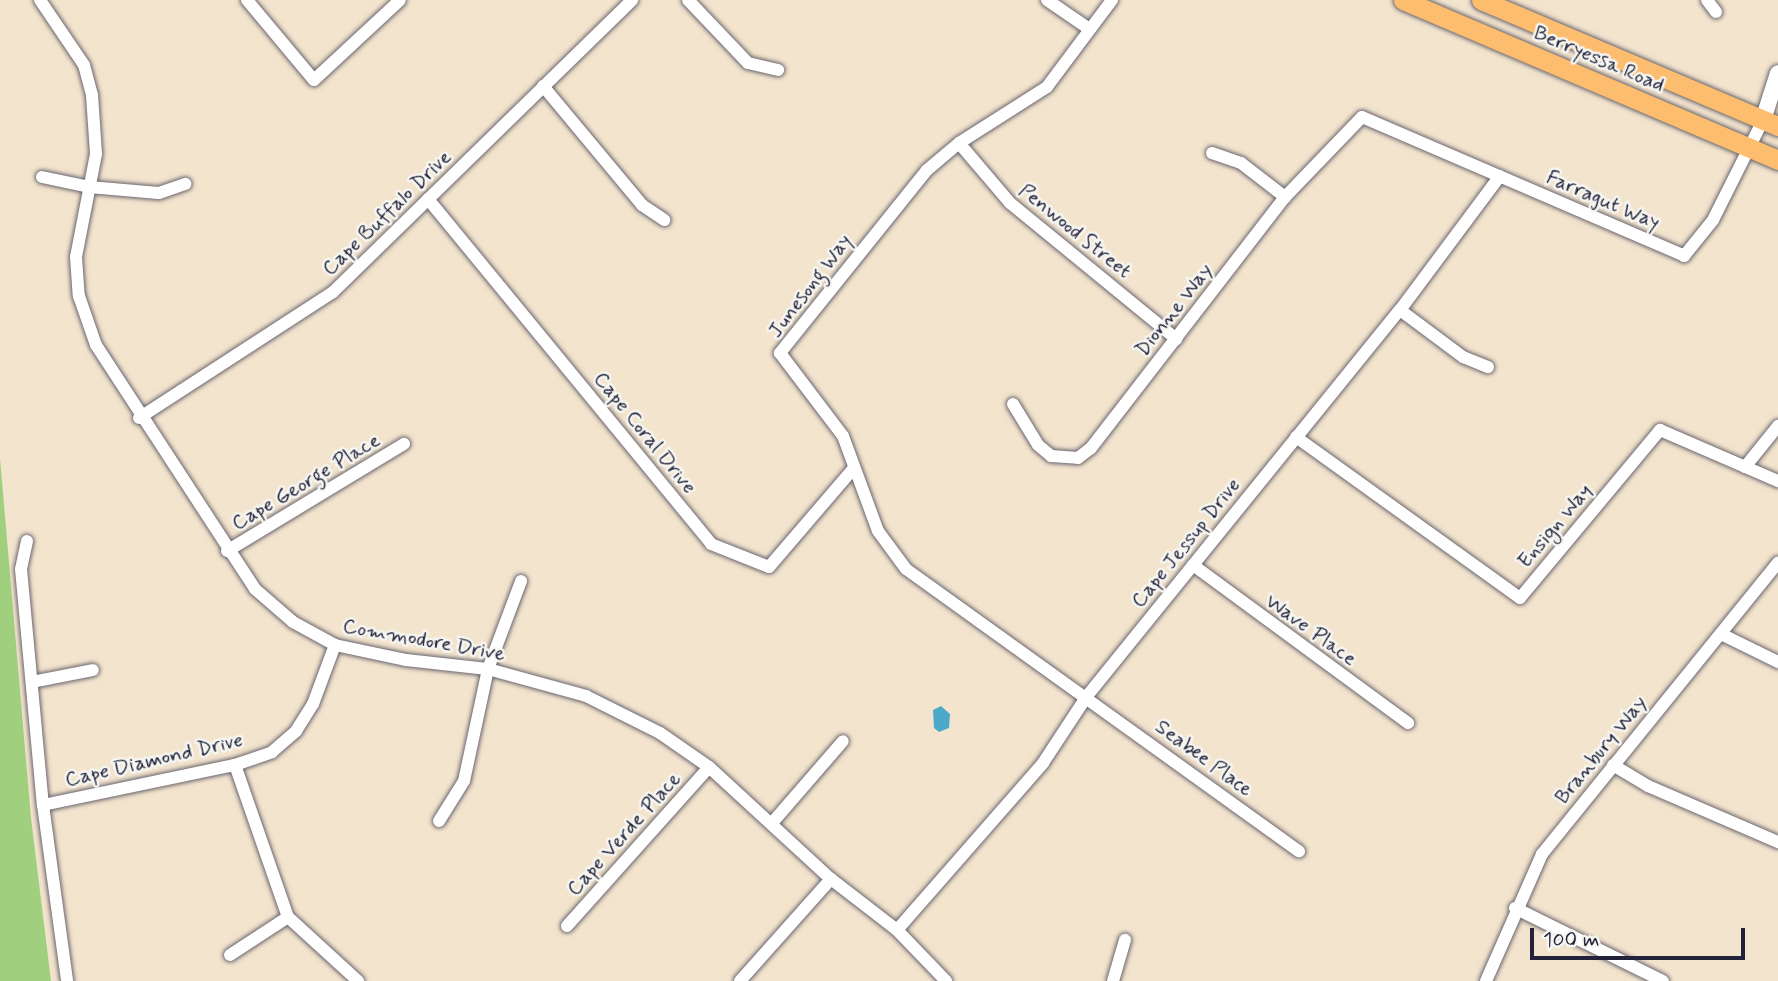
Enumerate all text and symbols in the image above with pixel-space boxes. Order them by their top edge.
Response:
street label: Berryessa Road [1530,20,1668,98]
street label: Cape Buffalo Drive [319,146,455,280]
street label: Farragut Way [1541,164,1665,236]
street label: Penwood Street [1012,177,1138,285]
street label: Junesong Way [762,228,858,344]
street label: Dionne Way [1130,258,1218,362]
street label: Cape Coral Drive [589,367,701,499]
street label: Cape George Place [229,429,383,535]
street label: Cape Jessup Drive [1127,474,1245,612]
street label: Ensign Way [1512,478,1598,574]
street label: Wave Place [1263,590,1359,670]
street label: Commodore Drive [342,614,506,666]
street label: Branbury Way [1550,691,1652,809]
street label: Seabee Place [1150,714,1258,802]
street label: Cape Diamond Drive [61,727,247,793]
street label: Cape Verde Place [563,769,685,899]
scale bar [1533,914,1748,958]
text: 100 m [1543,926,1599,954]

